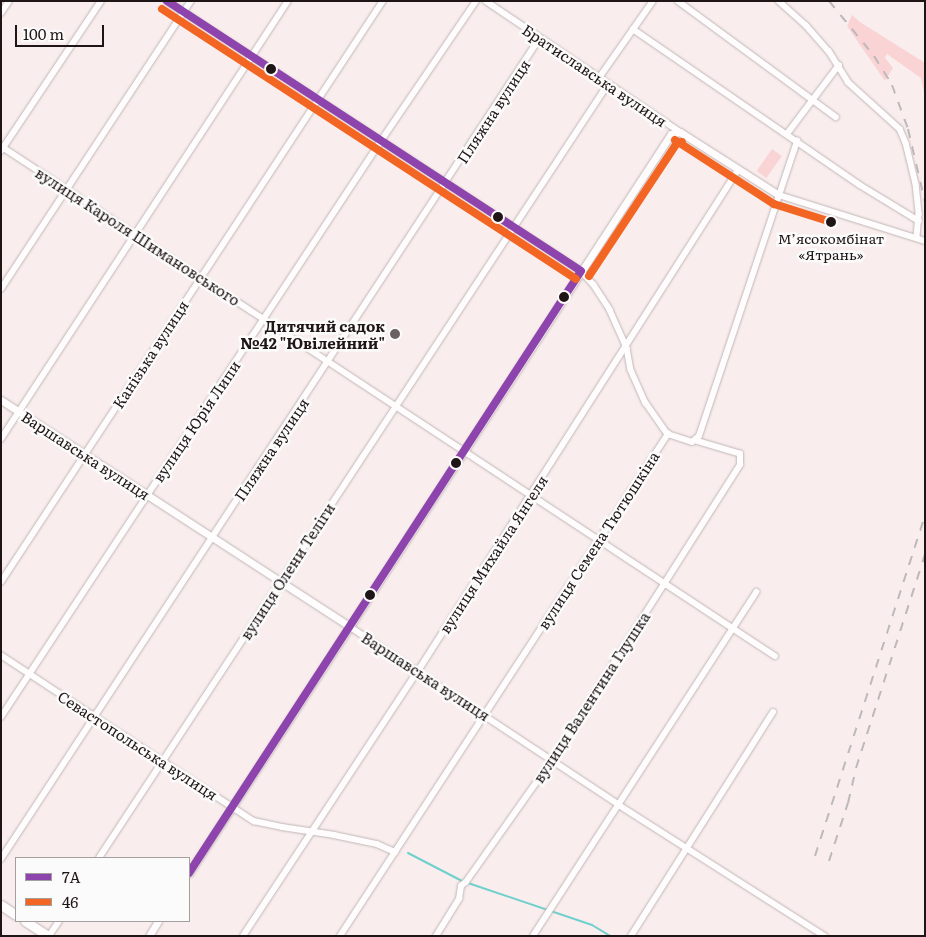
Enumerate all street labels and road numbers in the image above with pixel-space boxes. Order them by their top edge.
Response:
street label: Братиславська вулиця [519,20,671,130]
street label: Пляжна вулиця [453,56,533,166]
street label: вулиця Кароля Шимановського [32,163,244,309]
street label: Канізька вулиця [108,297,192,411]
street label: вулиця Юрія Липи [149,357,243,485]
street label: Пляжна вулиця [230,394,312,504]
street label: Варшавська вулиця [19,407,153,503]
street label: вулиця Семена Тютюшкіна [534,448,662,632]
street label: вулиця Михайла Янгеля [435,472,551,636]
street label: вулиця Олени Теліги [236,499,338,643]
street label: вулиця Валентина Глушка [529,608,653,786]
street label: Варшавська вулиця [359,628,493,724]
street label: Севастопольська вулиця [55,687,221,803]

